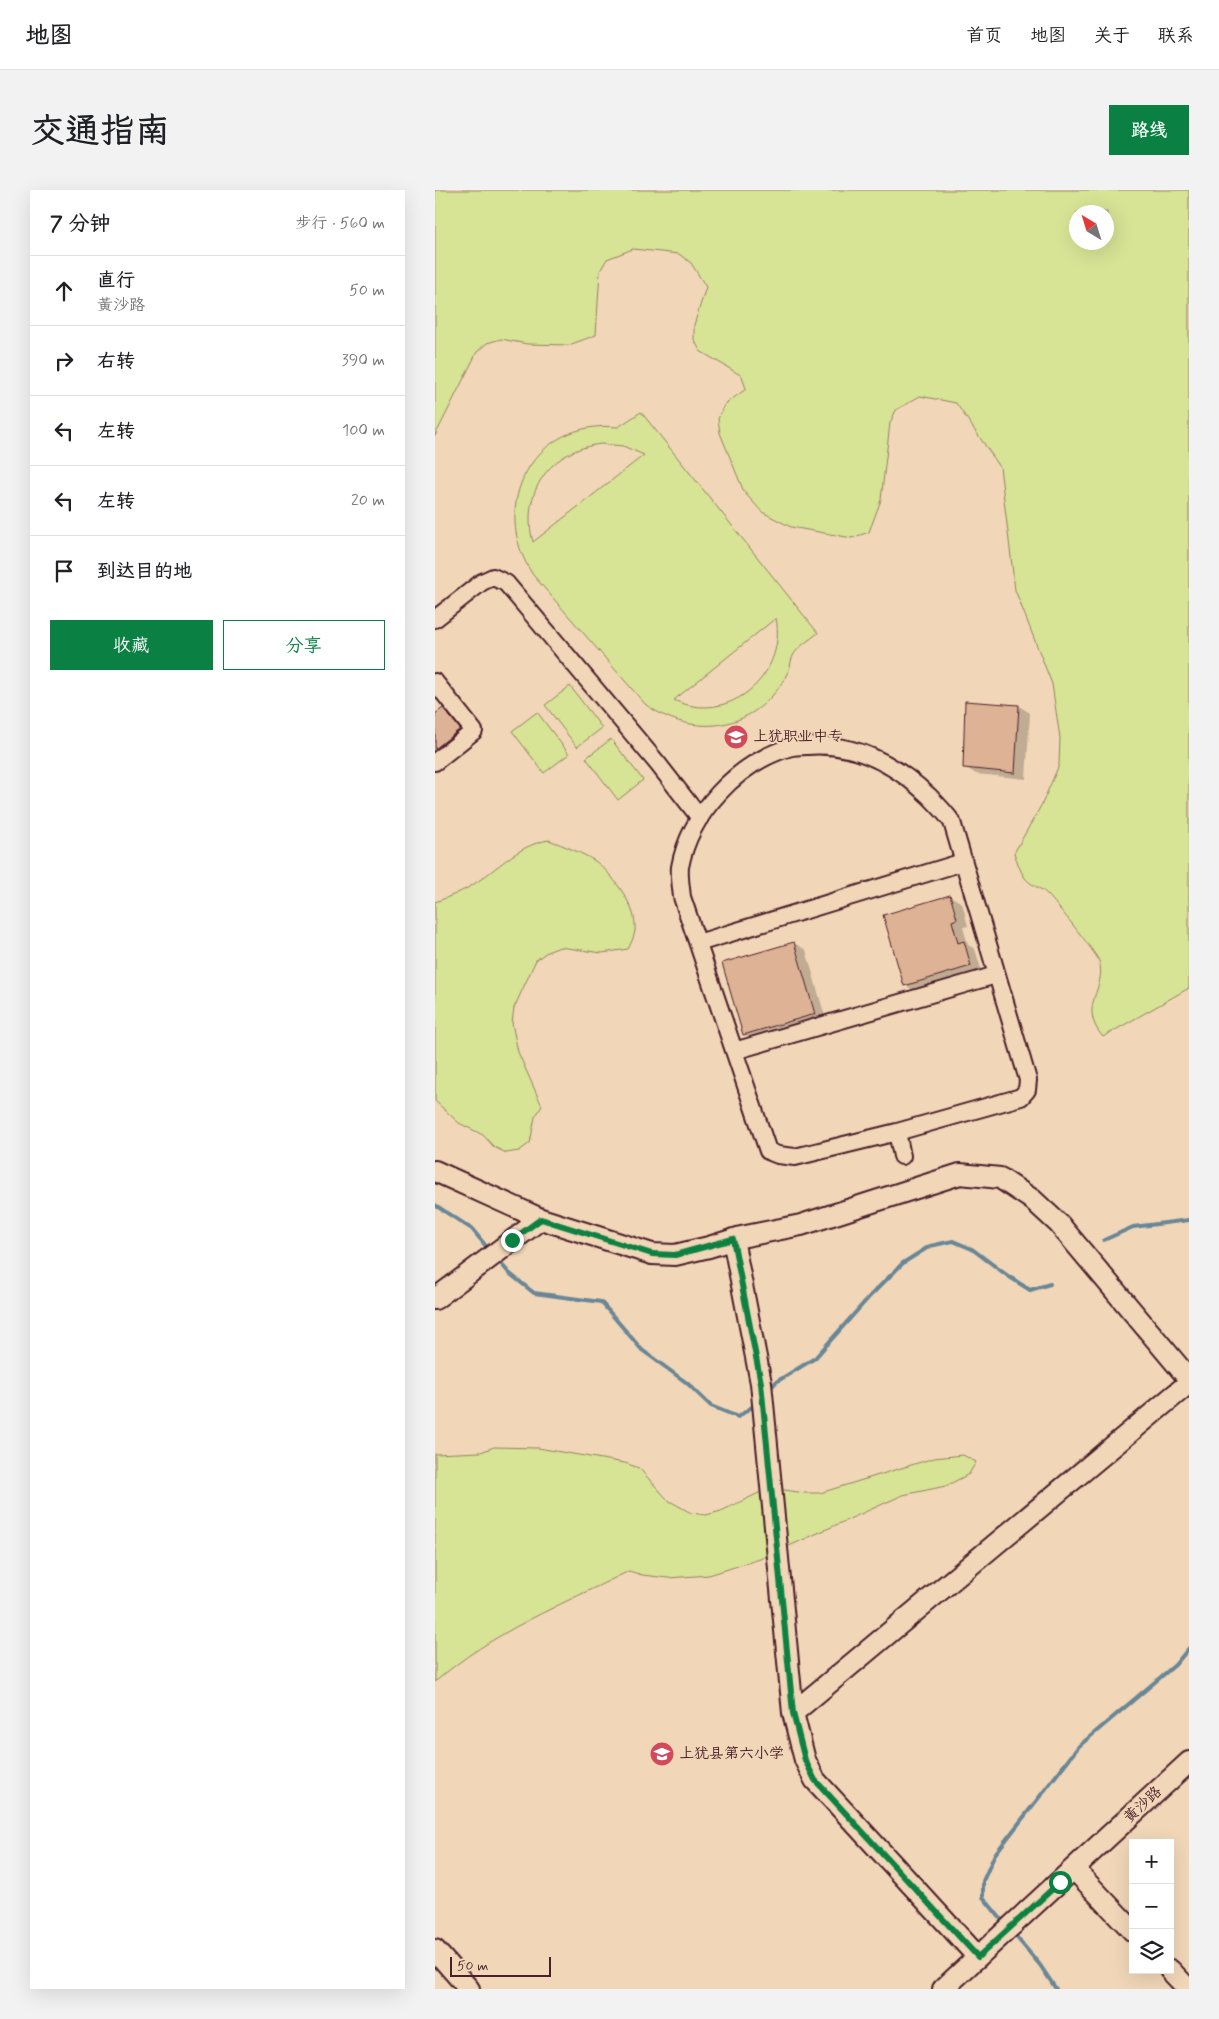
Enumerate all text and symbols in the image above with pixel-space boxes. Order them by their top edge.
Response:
text: 地图 [25,21,73,52]
text: 首页 [966,24,1002,48]
text: 地图 [1030,24,1066,48]
text: 关于 [1094,24,1130,48]
text: 联系 [1158,24,1194,48]
button: 路线 [1109,105,1189,155]
text: 交通指南 [30,109,170,155]
north arrow [1069,205,1114,250]
text: 7 分钟 [50,210,110,238]
text: 步行 · 560 m [296,213,385,234]
text: 直行 [97,268,135,293]
icon: ahead [50,277,78,305]
text: 50 m [349,280,385,301]
text: 黄沙路 [97,295,145,316]
icon: right [50,347,78,375]
text: 右转 [97,349,135,374]
text: 390 m [342,350,385,371]
icon: left [50,417,78,445]
text: 左转 [97,419,135,444]
text: 100 m [342,420,385,441]
icon: left [50,487,78,515]
text: 左转 [97,489,135,514]
text: 20 m [351,490,385,511]
icon: arrive [50,557,78,585]
text: 到达目的地 [97,559,192,584]
button: 收藏 [50,620,213,670]
button: 分享 [223,620,385,670]
school or university icon: 上犹职业中专 [723,724,749,750]
place label: 上犹职业中专 [753,727,843,747]
route end [501,1229,524,1252]
school or university icon: 上犹县第六小学 [649,1741,675,1767]
place label: 上犹县第六小学 [679,1744,784,1764]
street label: 黄沙路 [1120,1782,1166,1828]
map controls [1129,1839,1174,1974]
button: + [1129,1839,1174,1884]
route start [1049,1871,1072,1894]
button: − [1129,1884,1174,1929]
button: layers [1129,1929,1174,1974]
scale bar [450,1954,551,1977]
text: 50 m [457,1957,488,1975]

